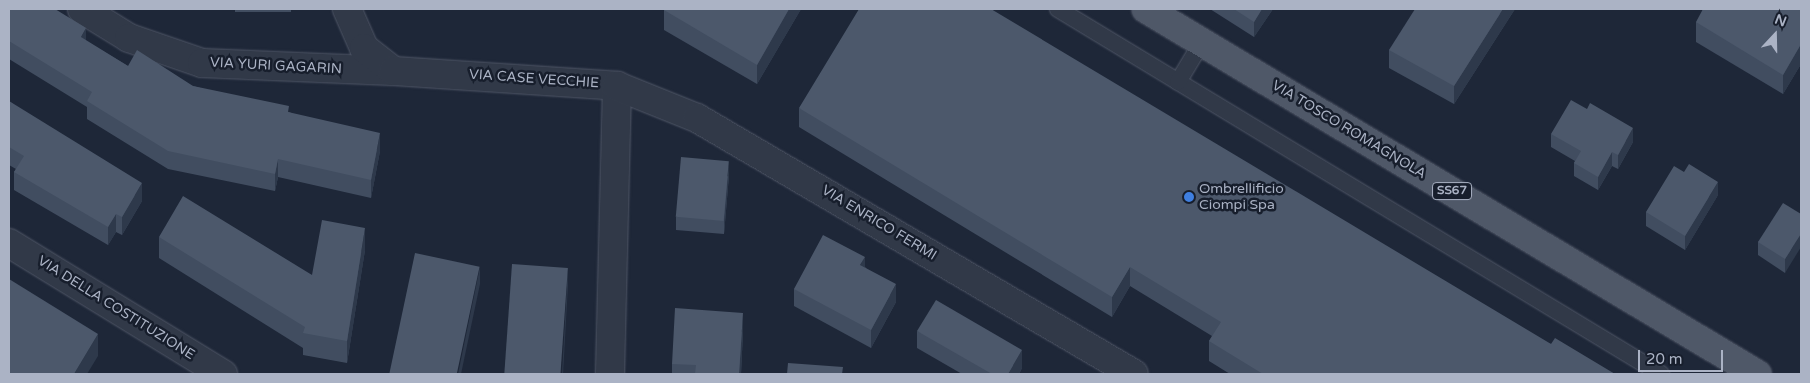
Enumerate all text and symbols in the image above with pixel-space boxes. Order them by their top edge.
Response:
north arrow [1750,10,1800,60]
text: N [1772,11,1789,30]
street label: VIA YURI GAGARIN [210,54,342,78]
street label: VIA CASE VECCHIE [468,66,600,92]
street label: VIA TOSCO ROMAGNOLA [1269,77,1429,183]
place label: Ombrellificio Ciompi Spa [1199,181,1284,213]
street label: VIA ENRICO FERMI [818,182,940,264]
road number: SS67 [1432,182,1472,200]
marker: Ombrellificio Ciompi Spa [1183,191,1195,203]
street label: VIA DELLA COSTITUZIONE [34,253,198,363]
scale bar [1640,340,1725,372]
text: 20 m [1646,350,1683,368]

